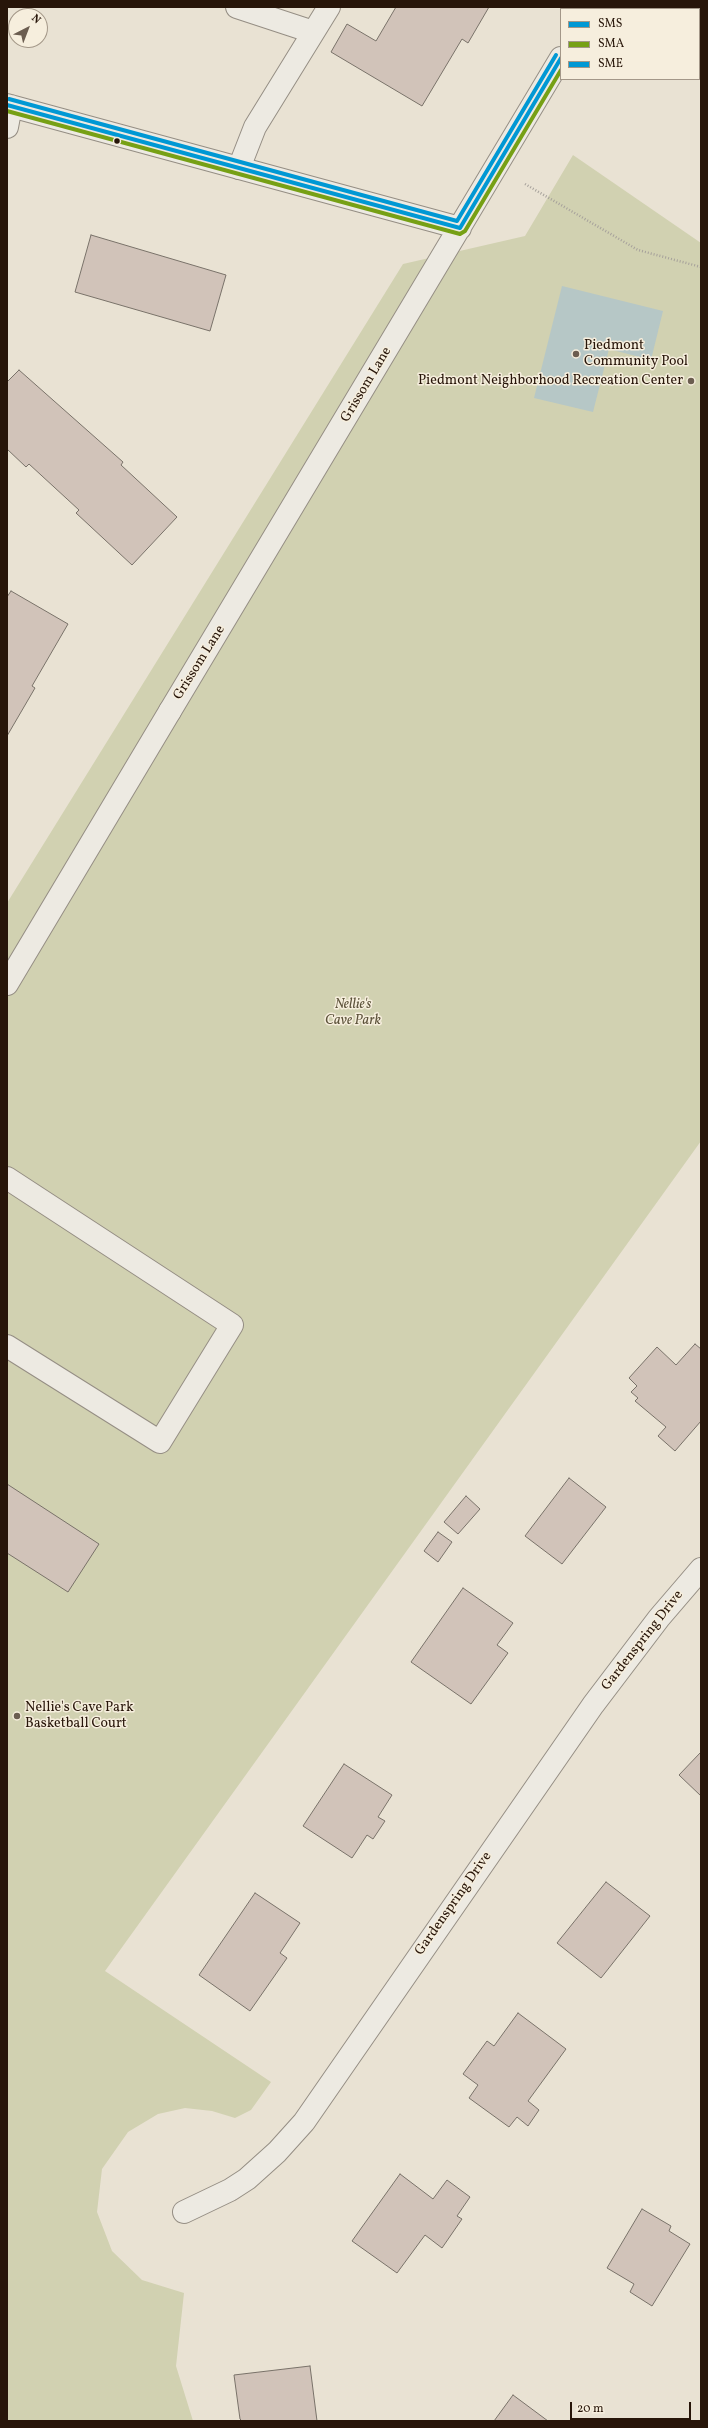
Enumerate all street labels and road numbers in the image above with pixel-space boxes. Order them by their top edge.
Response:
street label: Grissom Lane [338,344,396,426]
street label: Grissom Lane [170,623,230,703]
street label: Gardenspring Drive [599,1588,687,1694]
street label: Gardenspring Drive [412,1849,496,1959]

